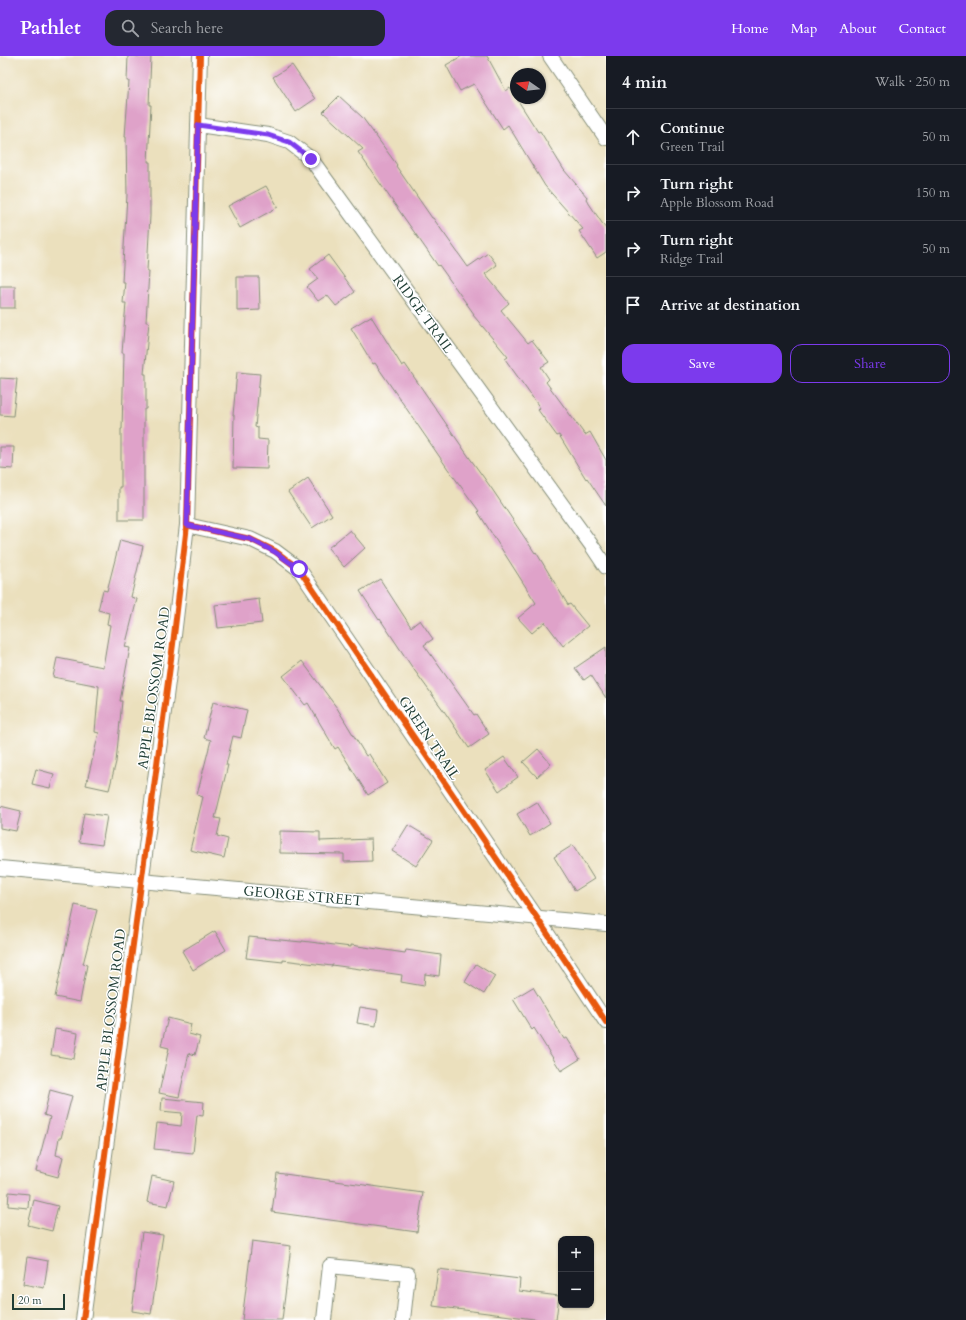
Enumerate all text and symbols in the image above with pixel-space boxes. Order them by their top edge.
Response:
search box [105,10,385,46]
text: Pathlet [20,15,81,41]
icon: search [119,17,141,39]
text: Search here [151,18,223,38]
text: Home [731,19,769,38]
text: Map [791,19,817,38]
text: About [839,19,876,38]
text: Contact [898,19,946,38]
north arrow [510,68,546,104]
text: 4 min [622,71,667,94]
text: Walk · 250 m [875,73,950,91]
text: Continue [660,118,725,138]
icon: ahead [622,126,644,148]
text: 50 m [922,128,950,146]
text: Green Trail [660,138,725,156]
route end [302,150,320,168]
text: Turn right [660,174,733,194]
icon: right [622,182,644,204]
text: 150 m [916,184,950,202]
text: Apple Blossom Road [660,194,774,212]
text: Turn right [660,230,733,250]
icon: right [622,238,644,260]
text: 50 m [922,240,950,258]
text: Ridge Trail [660,250,723,268]
street label: RIDGE TRAIL [388,271,458,357]
icon: arrive [622,294,644,316]
text: Arrive at destination [660,295,800,315]
button: Save [622,344,782,383]
button: Share [790,344,950,383]
route start [290,560,308,578]
street label: APPLE BLOSSOM ROAD [133,606,175,770]
street label: GREEN TRAIL [394,692,464,784]
street label: GEORGE STREET [243,881,363,911]
street label: APPLE BLOSSOM ROAD [92,928,130,1092]
map controls [558,1236,594,1308]
button: + [558,1236,594,1272]
button: − [558,1272,594,1308]
scale bar [12,1292,65,1311]
text: 20 m [18,1293,42,1308]

